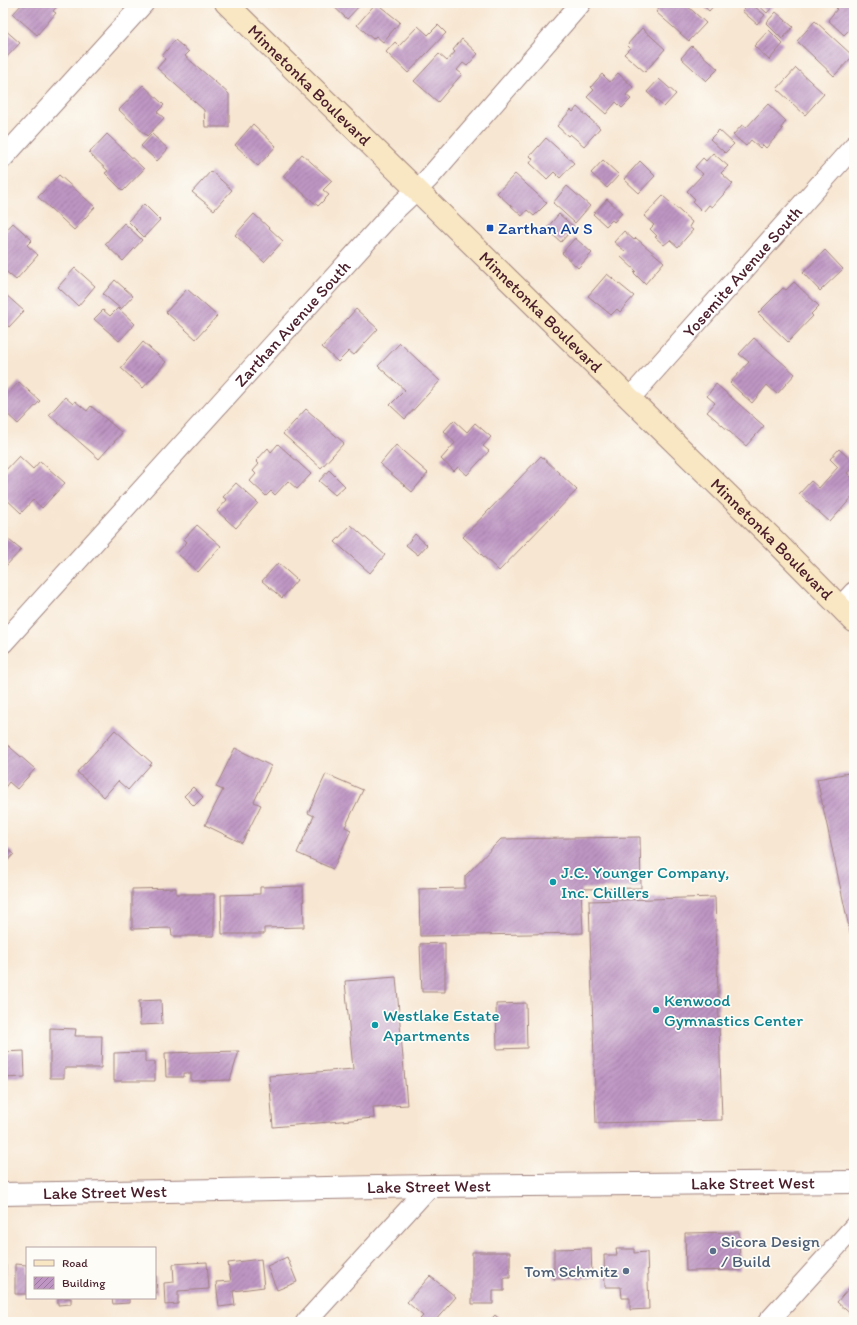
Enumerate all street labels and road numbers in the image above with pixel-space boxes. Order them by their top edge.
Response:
street label: Minnetonka Boulevard [244,20,376,150]
street label: Yosemite Avenue South [679,202,806,342]
street label: Minnetonka Boulevard [475,247,607,377]
street label: Zarthan Avenue South [230,256,355,391]
street label: Minnetonka Boulevard [707,474,838,604]
street label: Lake Street West [691,1172,815,1194]
street label: Lake Street West [367,1175,491,1197]
street label: Lake Street West [43,1181,167,1203]

